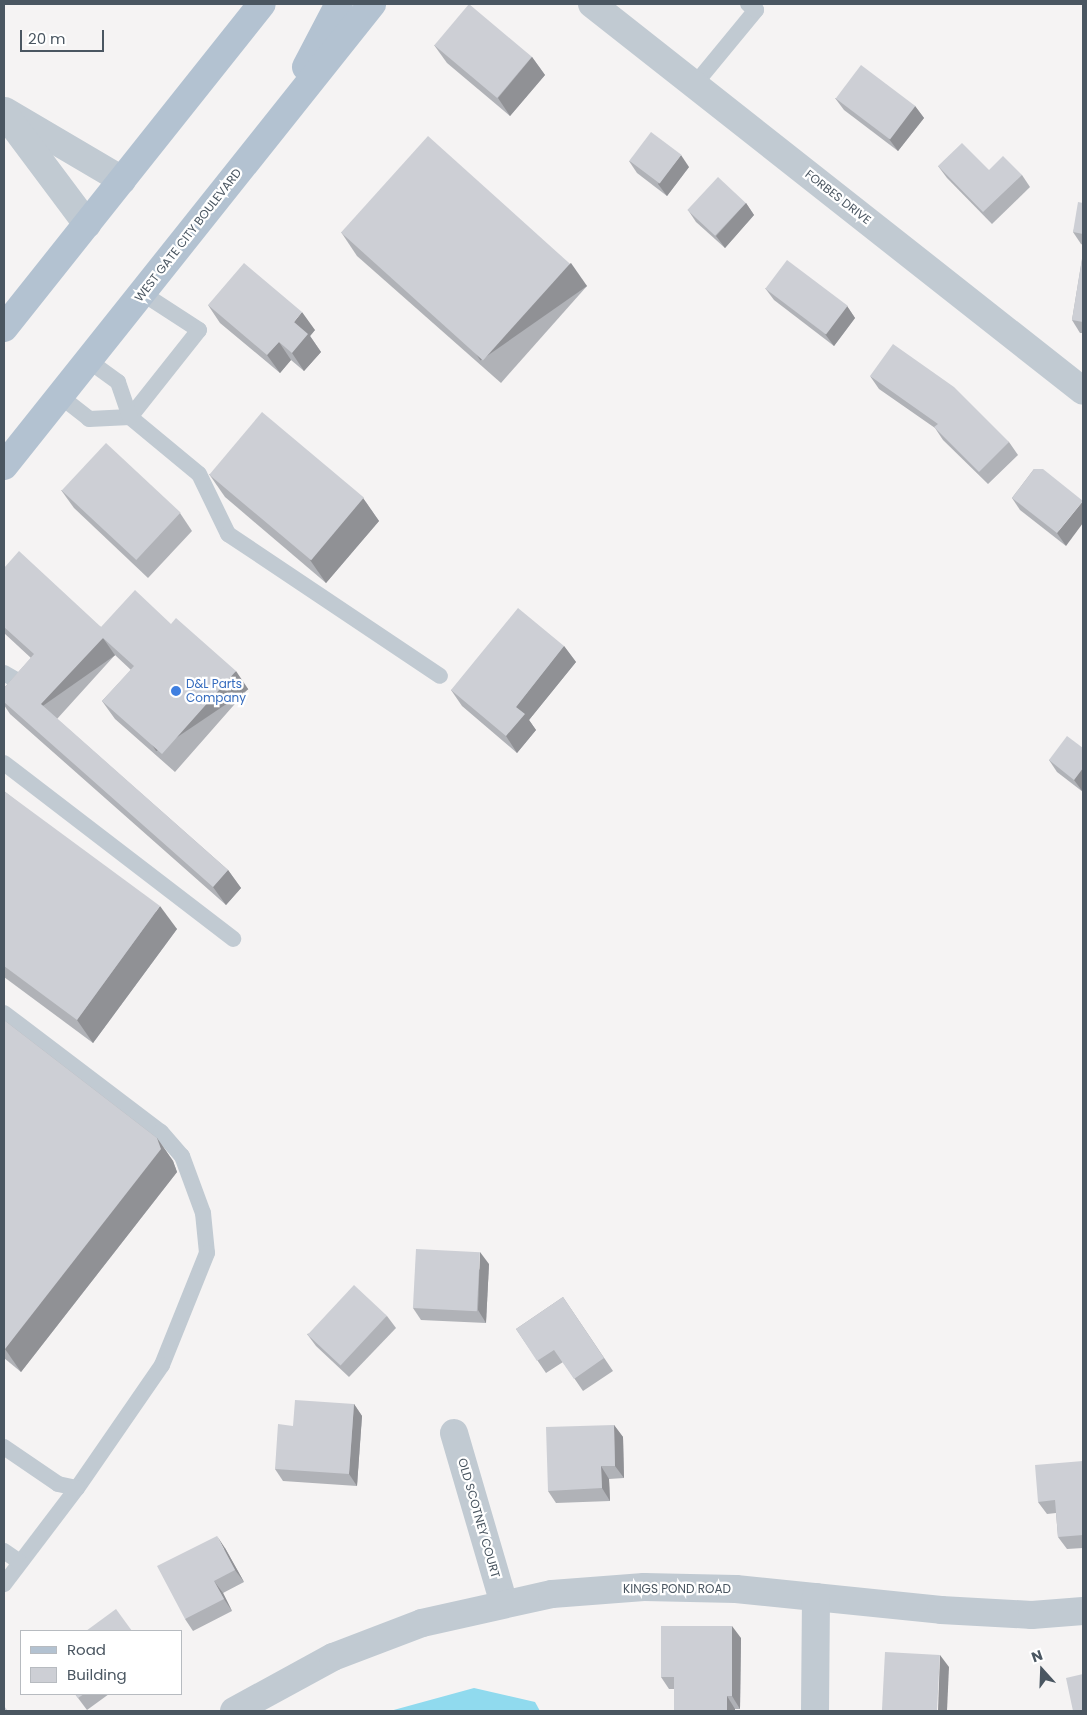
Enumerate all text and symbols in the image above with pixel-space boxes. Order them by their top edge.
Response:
scale bar [22,20,106,52]
text: 20 m [28,28,66,49]
street label: WEST GATE CITY BOULEVARD [132,166,244,304]
street label: FORBES DRIVE [802,167,874,227]
place label: D&L Parts Company [186,677,246,705]
marker: D&L Parts Company [170,685,182,697]
street label: OLD SCOTNEY COURT [455,1456,503,1580]
street label: KINGS POND ROAD [623,1582,731,1596]
legend [20,1630,182,1695]
text: Road [67,1639,106,1660]
north arrow [1017,1645,1067,1695]
text: N [1029,1645,1045,1667]
text: Building [67,1664,127,1685]

